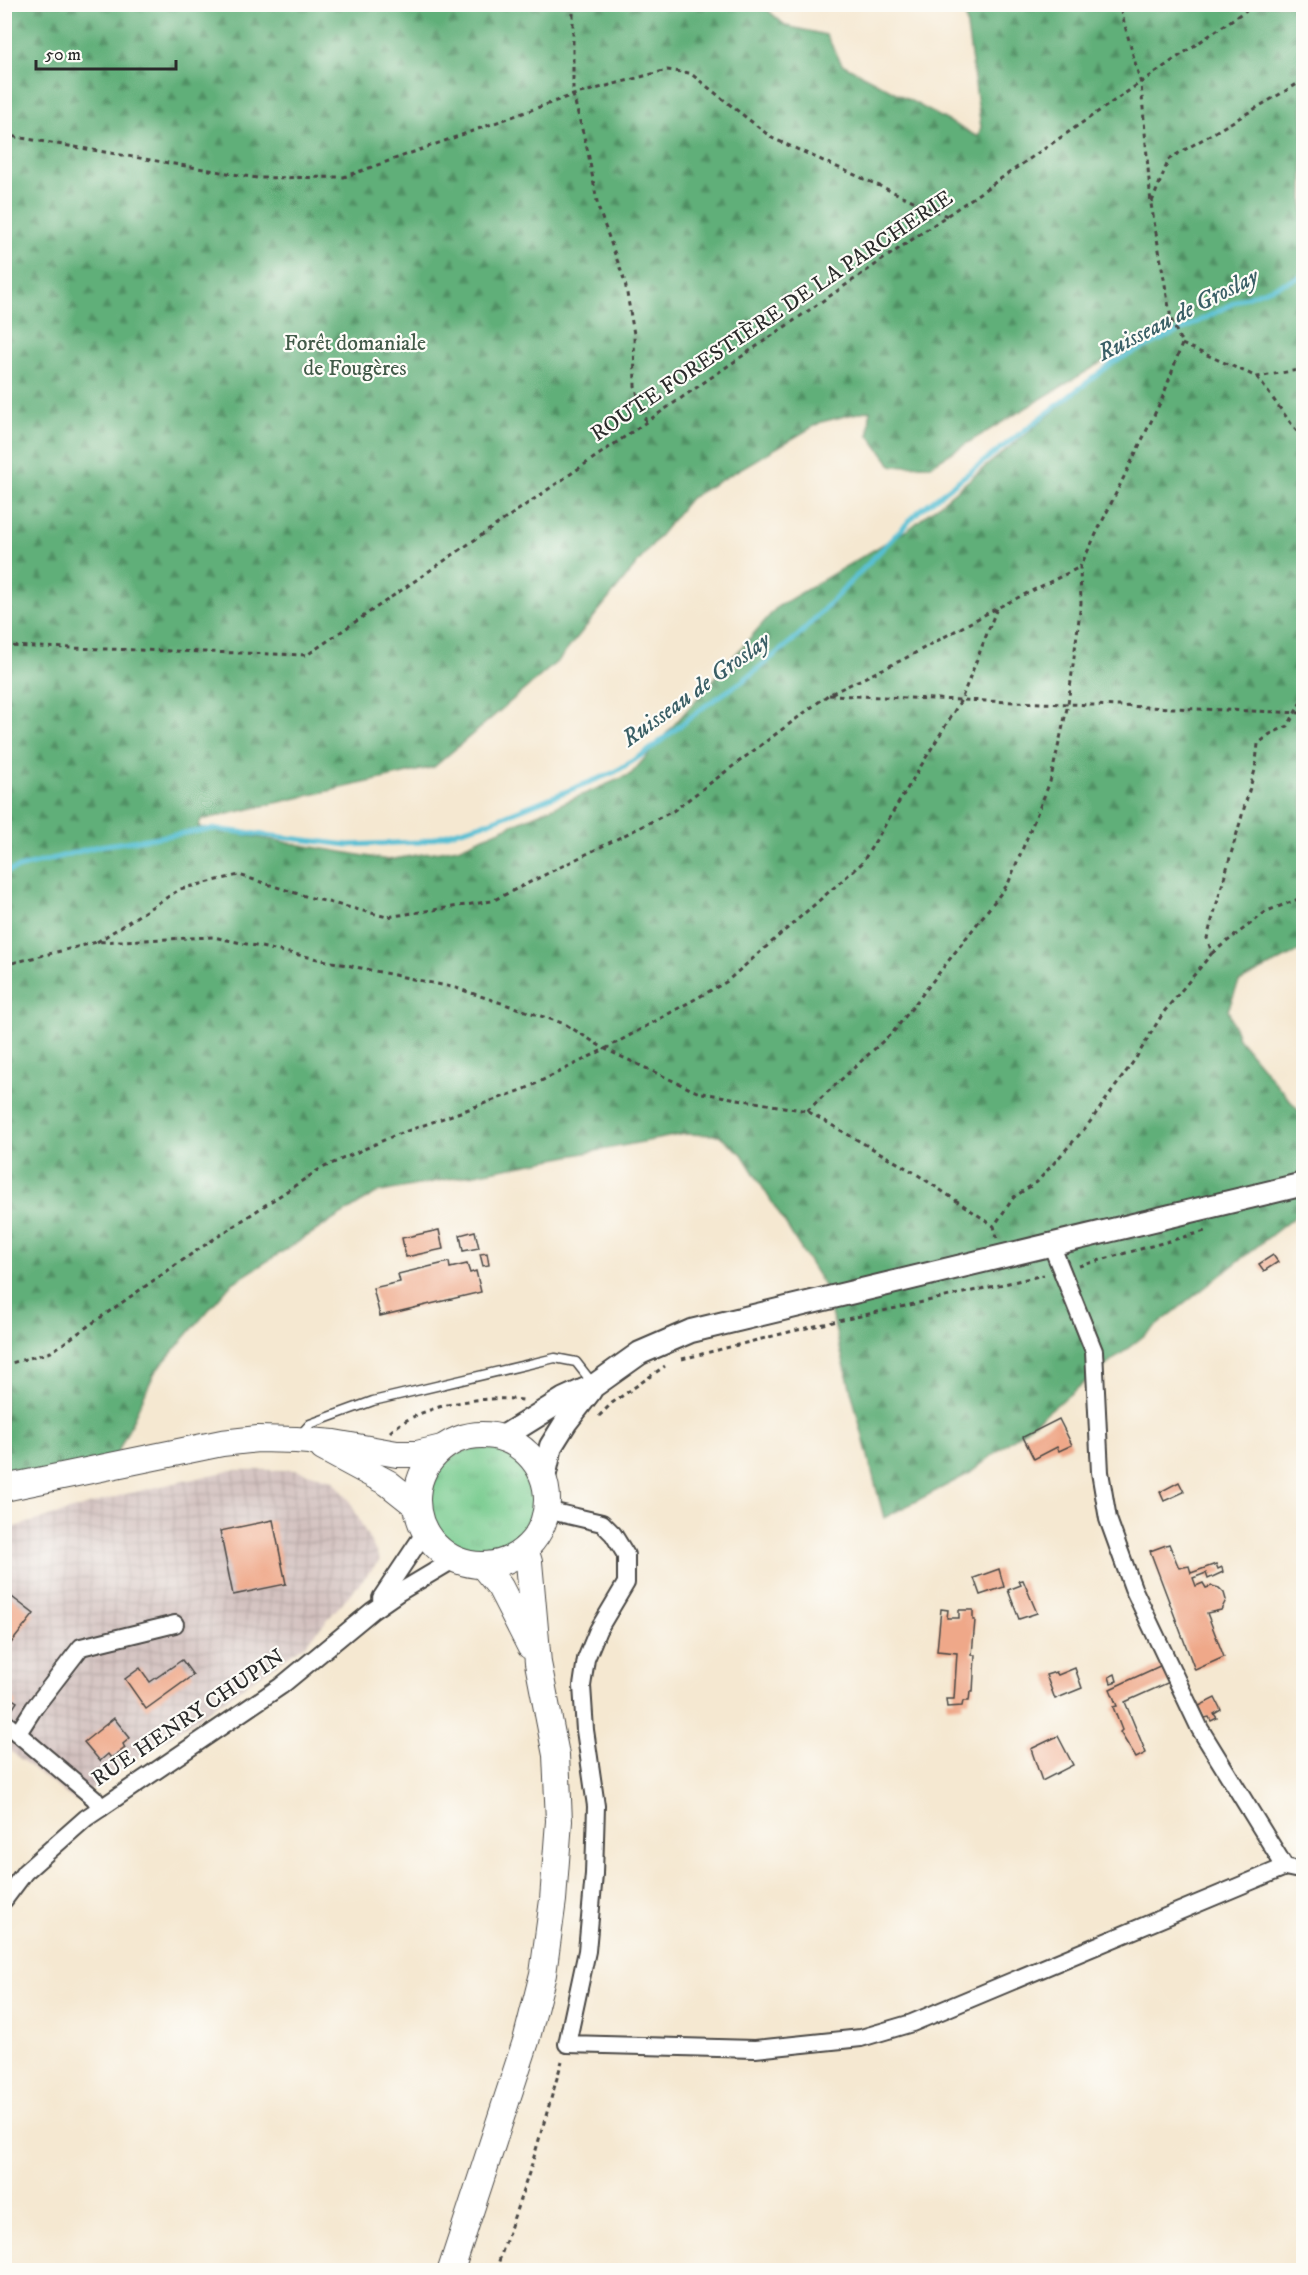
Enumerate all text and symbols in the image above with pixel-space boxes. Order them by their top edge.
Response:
scale bar [36,33,176,71]
text: 50 m [45,44,81,66]
street label: ROUTE FORESTIÈRE DE LA PARCHERIE [586,184,958,448]
water label: Ruisseau de Groslay [1092,261,1265,369]
park label: Forêt domaniale de Fougères [284,330,426,382]
water label: Ruisseau de Groslay [615,625,778,755]
street label: RUE HENRY CHUPIN [86,1643,290,1793]

